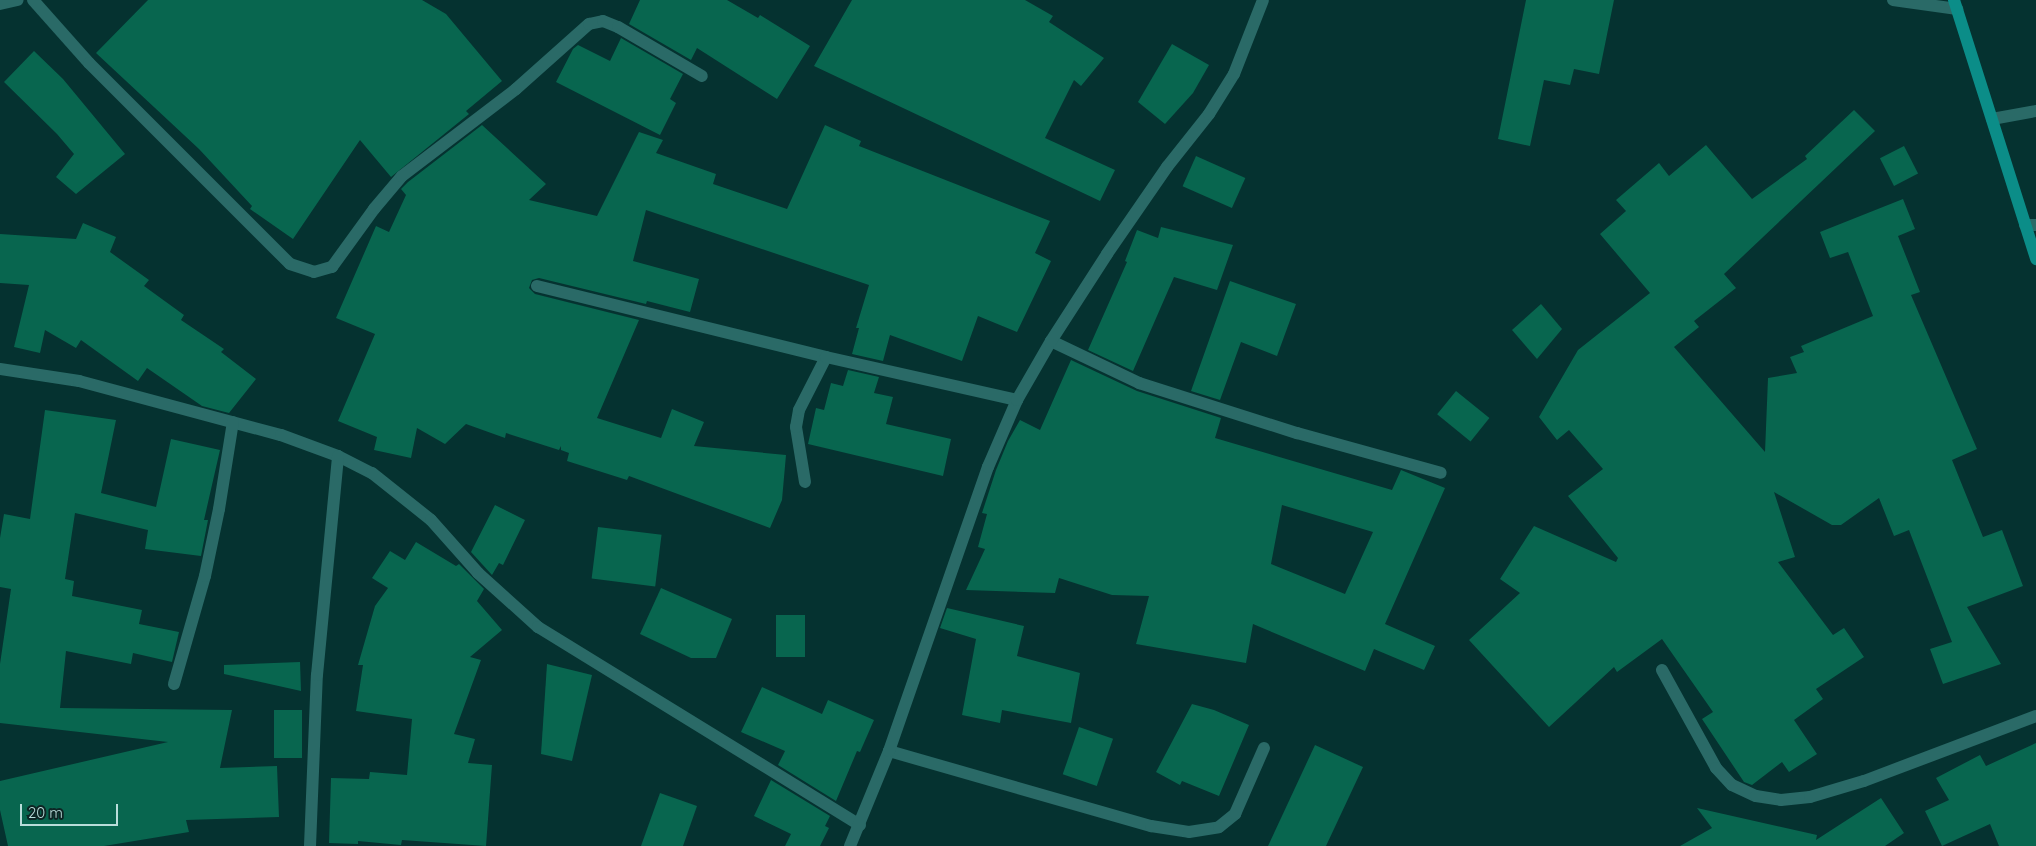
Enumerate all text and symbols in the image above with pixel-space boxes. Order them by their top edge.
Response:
scale bar [22,794,120,826]
text: 20 m [28,803,63,822]

